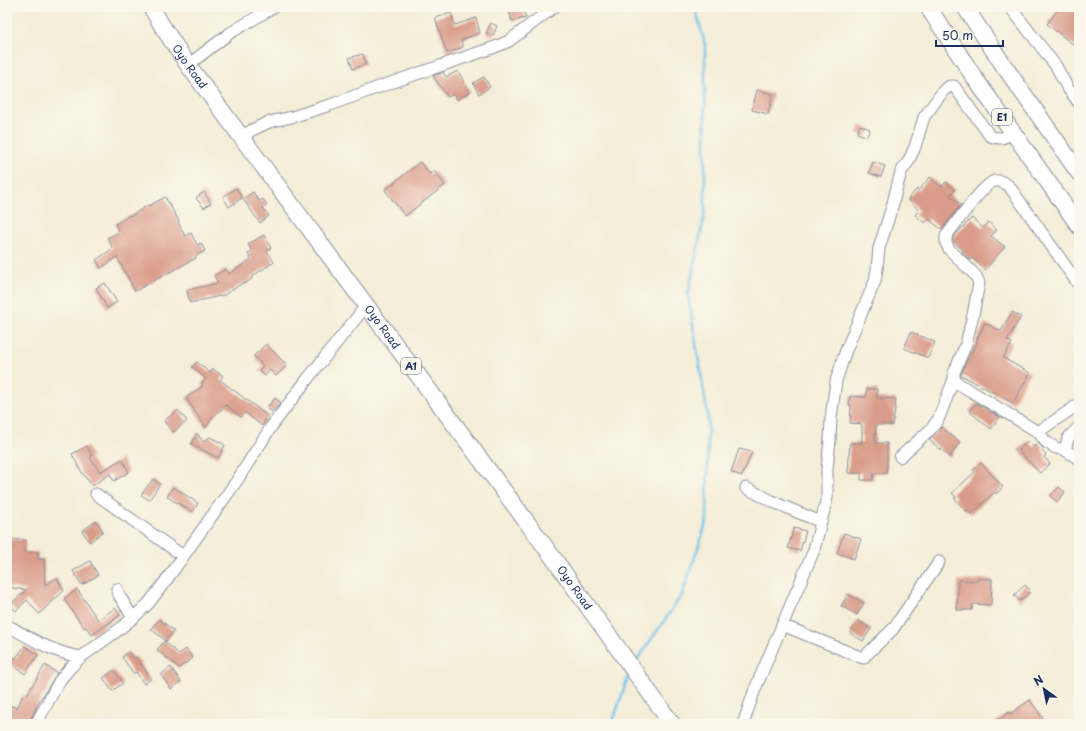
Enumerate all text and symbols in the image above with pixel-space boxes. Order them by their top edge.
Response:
scale bar [936,22,1003,48]
text: 50 m [942,26,973,44]
street label: Oyo Road [168,40,212,92]
road number: E1 [992,109,1012,125]
street label: Oyo Road [361,301,405,352]
road number: A1 [401,358,421,374]
street label: Oyo Road [553,562,597,613]
north arrow [1024,669,1064,709]
text: N [1030,671,1047,690]

